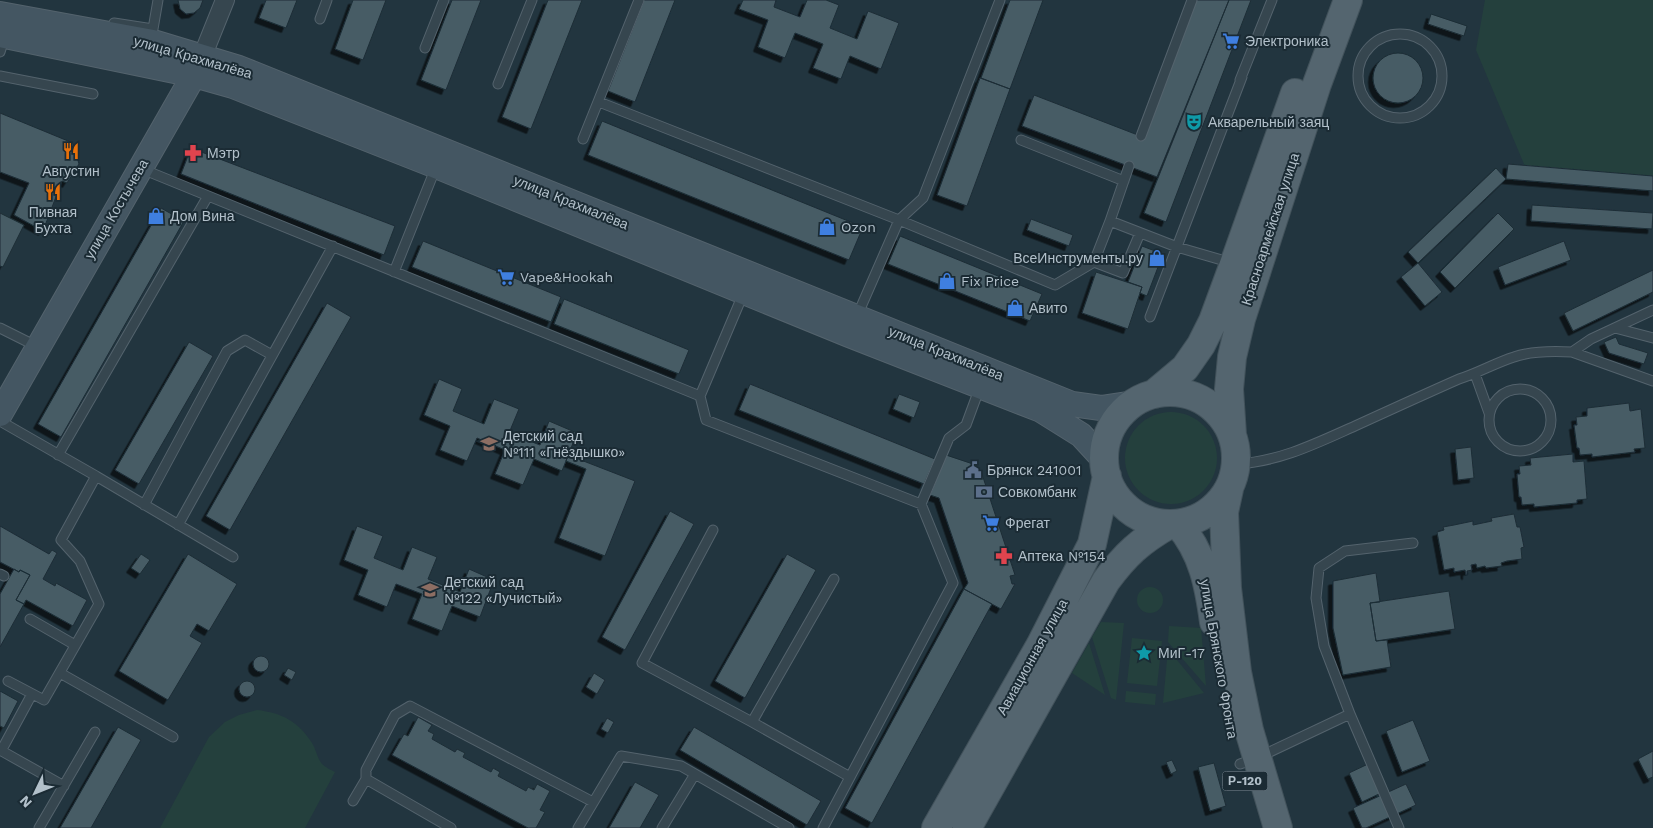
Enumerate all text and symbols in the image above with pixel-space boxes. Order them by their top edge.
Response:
supermarket icon: Электроника [1221,31,1241,51]
street label: улица Крахмалёва [132,32,254,82]
place label: Электроника [1245,33,1329,49]
theatre icon: Акварельный заяц [1184,112,1204,132]
place label: Акварельный заяц [1208,114,1329,130]
restaurant icon: Августин [61,141,81,161]
pharmacy icon: Мэтр [183,143,203,163]
place label: Мэтр [207,145,240,161]
street label: Красноармейская улица [1238,151,1302,307]
street label: улица Костычева [81,156,151,262]
place label: Августин [42,163,100,179]
street label: улица Крахмалёва [511,172,631,232]
restaurant icon: Пивная Бухта [43,182,63,202]
place label: Пивная Бухта [29,204,77,236]
shop icon: Дом Вина [146,206,166,226]
place label: Дом Вина [170,208,235,224]
shop icon: Ozon [817,217,837,237]
place label: Ozon [841,219,876,235]
shop icon: ВсеИнструменты.ру [1147,248,1167,268]
place label: ВсеИнструменты.ру [1013,250,1143,266]
supermarket icon: Vape&Hookah [496,267,516,287]
place label: Vape&Hookah [520,269,613,285]
shop icon: Fix Price [937,271,957,291]
place label: Fix Price [961,273,1019,289]
shop icon: Авито [1005,298,1025,318]
place label: Авито [1029,300,1068,316]
street label: улица Крахмалёва [886,323,1006,383]
place label: Детский сад №111 «Гнёздышко» [503,428,625,460]
school or university icon: Детский сад №111 «Гнёздышко» [479,434,499,454]
public building icon: Брянск 241001 [963,460,983,480]
place label: Брянск 241001 [987,462,1081,478]
bank icon: Совкомбанк [974,482,994,502]
place label: Совкомбанк [998,484,1077,500]
supermarket icon: Фрегат [981,513,1001,533]
place label: Фрегат [1005,515,1050,531]
pharmacy icon: Аптека №154 [994,546,1014,566]
place label: Аптека №154 [1018,548,1105,564]
place label: Детский сад №122 «Лучистый» [444,574,563,606]
street label: улица Брянского Фронта [1197,578,1241,740]
school or university icon: Детский сад №122 «Лучистый» [420,580,440,600]
street label: Авиационная улица [993,596,1071,718]
place icon: МиГ-17 [1134,643,1154,663]
place label: МиГ-17 [1158,645,1205,661]
north arrow [10,768,60,818]
road number: Р-120 [1222,771,1268,790]
text: N [16,793,35,811]

